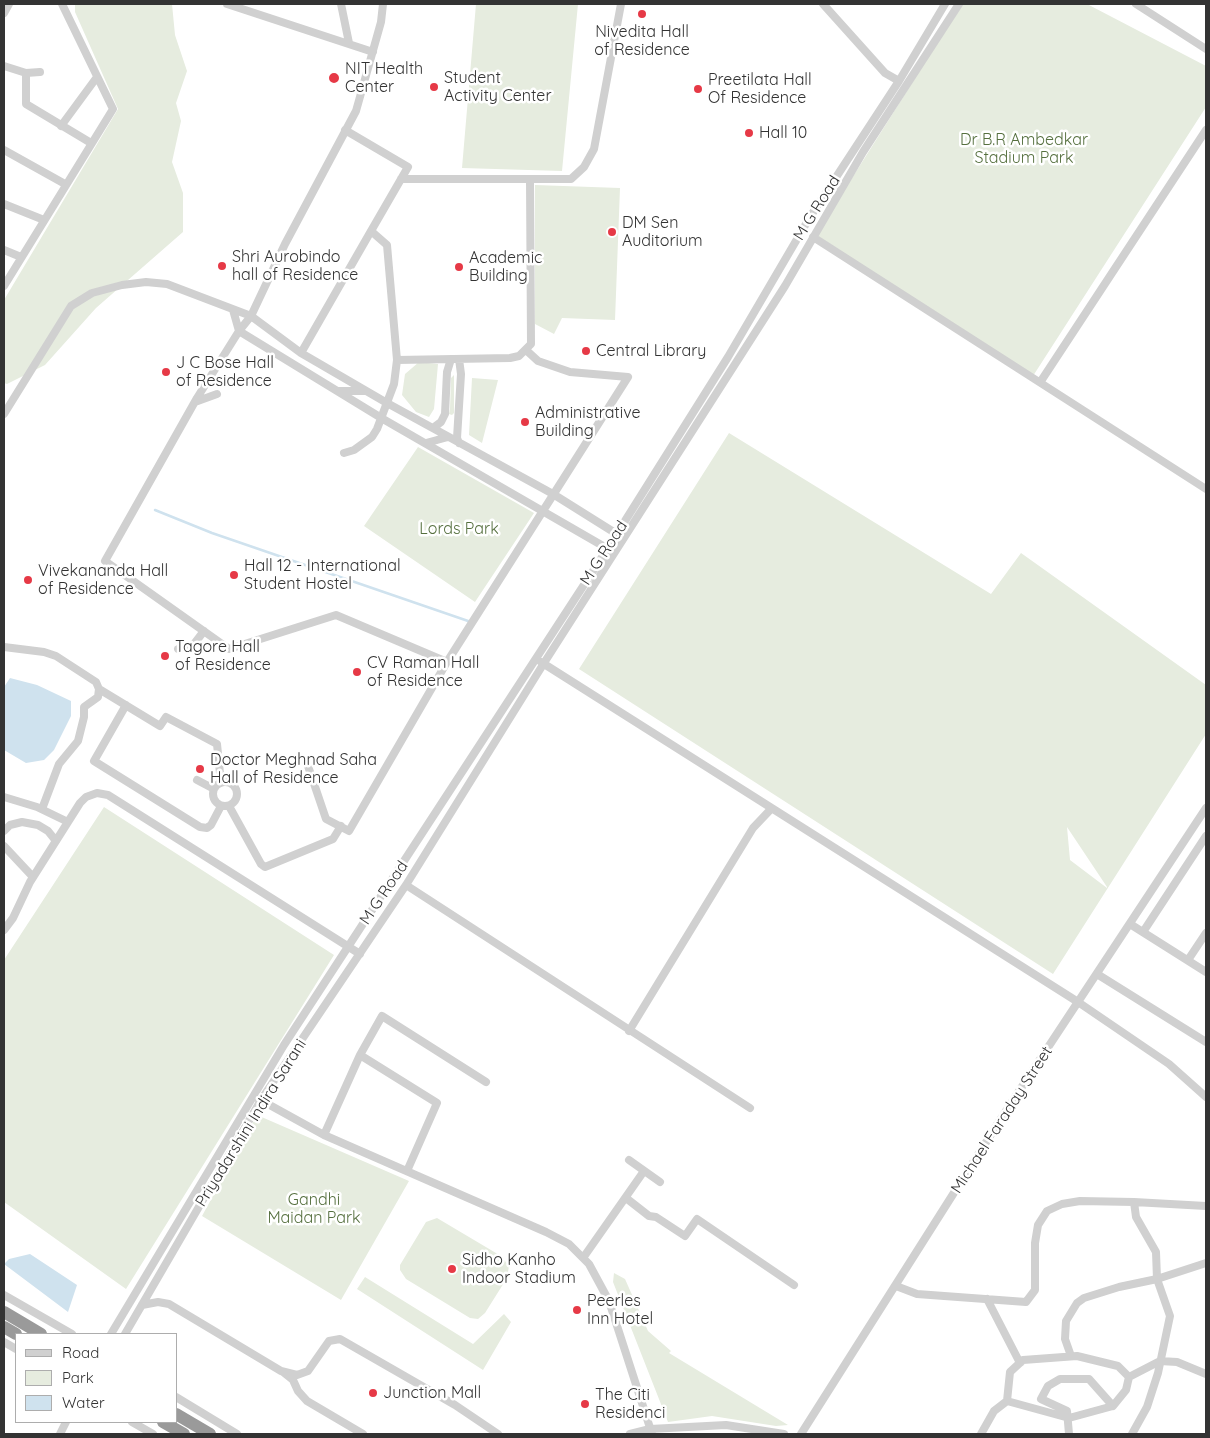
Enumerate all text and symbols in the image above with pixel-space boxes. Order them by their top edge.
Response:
marker: Nivedita Hall of Residence [636,8,648,20]
place label: Nivedita Hall of Residence [594,22,690,60]
place label: NIT Health Center [345,59,423,97]
place label: Student Activity Center [444,68,552,106]
place label: Preetilata Hall Of Residence [708,70,812,108]
marker: NIT Health Center [327,71,341,85]
marker: Student Activity Center [428,81,440,93]
marker: Preetilata Hall Of Residence [692,83,704,95]
place label: Hall 10 [759,123,807,143]
marker: Hall 10 [743,127,755,139]
park label: Dr B.R Ambedkar Stadium Park [960,130,1088,168]
street label: M G Road [790,172,844,244]
place label: DM Sen Auditorium [622,213,703,251]
marker: DM Sen Auditorium [606,226,618,238]
place label: Shri Aurobindo hall of Residence [232,247,358,285]
place label: Academic Building [469,248,542,286]
marker: Shri Aurobindo hall of Residence [216,260,228,272]
marker: Academic Building [453,261,465,273]
place label: Central Library [596,341,706,361]
marker: Central Library [580,345,592,357]
place label: J C Bose Hall of Residence [176,353,274,391]
marker: J C Bose Hall of Residence [160,366,172,378]
place label: Administrative Building [535,403,641,441]
marker: Administrative Building [519,416,531,428]
street label: M G Road [576,517,632,589]
park label: Lords Park [419,519,499,539]
place label: Hall 12 - International Student Hostel [244,556,401,594]
place label: Vivekananda Hall of Residence [38,561,168,599]
marker: Hall 12 - International Student Hostel [228,569,240,581]
marker: Vivekananda Hall of Residence [22,574,34,586]
place label: Tagore Hall of Residence [175,637,271,675]
marker: Tagore Hall of Residence [159,650,171,662]
place label: CV Raman Hall of Residence [367,653,479,691]
marker: CV Raman Hall of Residence [351,666,363,678]
place label: Doctor Meghnad Saha Hall of Residence [210,750,377,788]
marker: Doctor Meghnad Saha Hall of Residence [194,763,206,775]
street label: M G Road [356,857,412,929]
street label: Priyadarshini Indira Sarani [191,1036,311,1210]
street label: Michael Faraday Street [947,1043,1057,1197]
park label: Gandhi Maidan Park [267,1190,361,1228]
place label: Sidho Kanho Indoor Stadium [462,1250,576,1288]
marker: Sidho Kanho Indoor Stadium [446,1263,458,1275]
place label: Peerles Inn Hotel [587,1291,653,1329]
marker: Peerles Inn Hotel [571,1304,583,1316]
legend [15,1333,178,1423]
text: Road [62,1343,99,1362]
text: Park [62,1368,94,1387]
place label: Junction Mall [383,1383,481,1403]
place label: The Citi Residenci [595,1385,665,1423]
marker: Junction Mall [367,1387,379,1399]
text: Water [62,1393,105,1412]
marker: The Citi Residenci [579,1398,591,1410]

